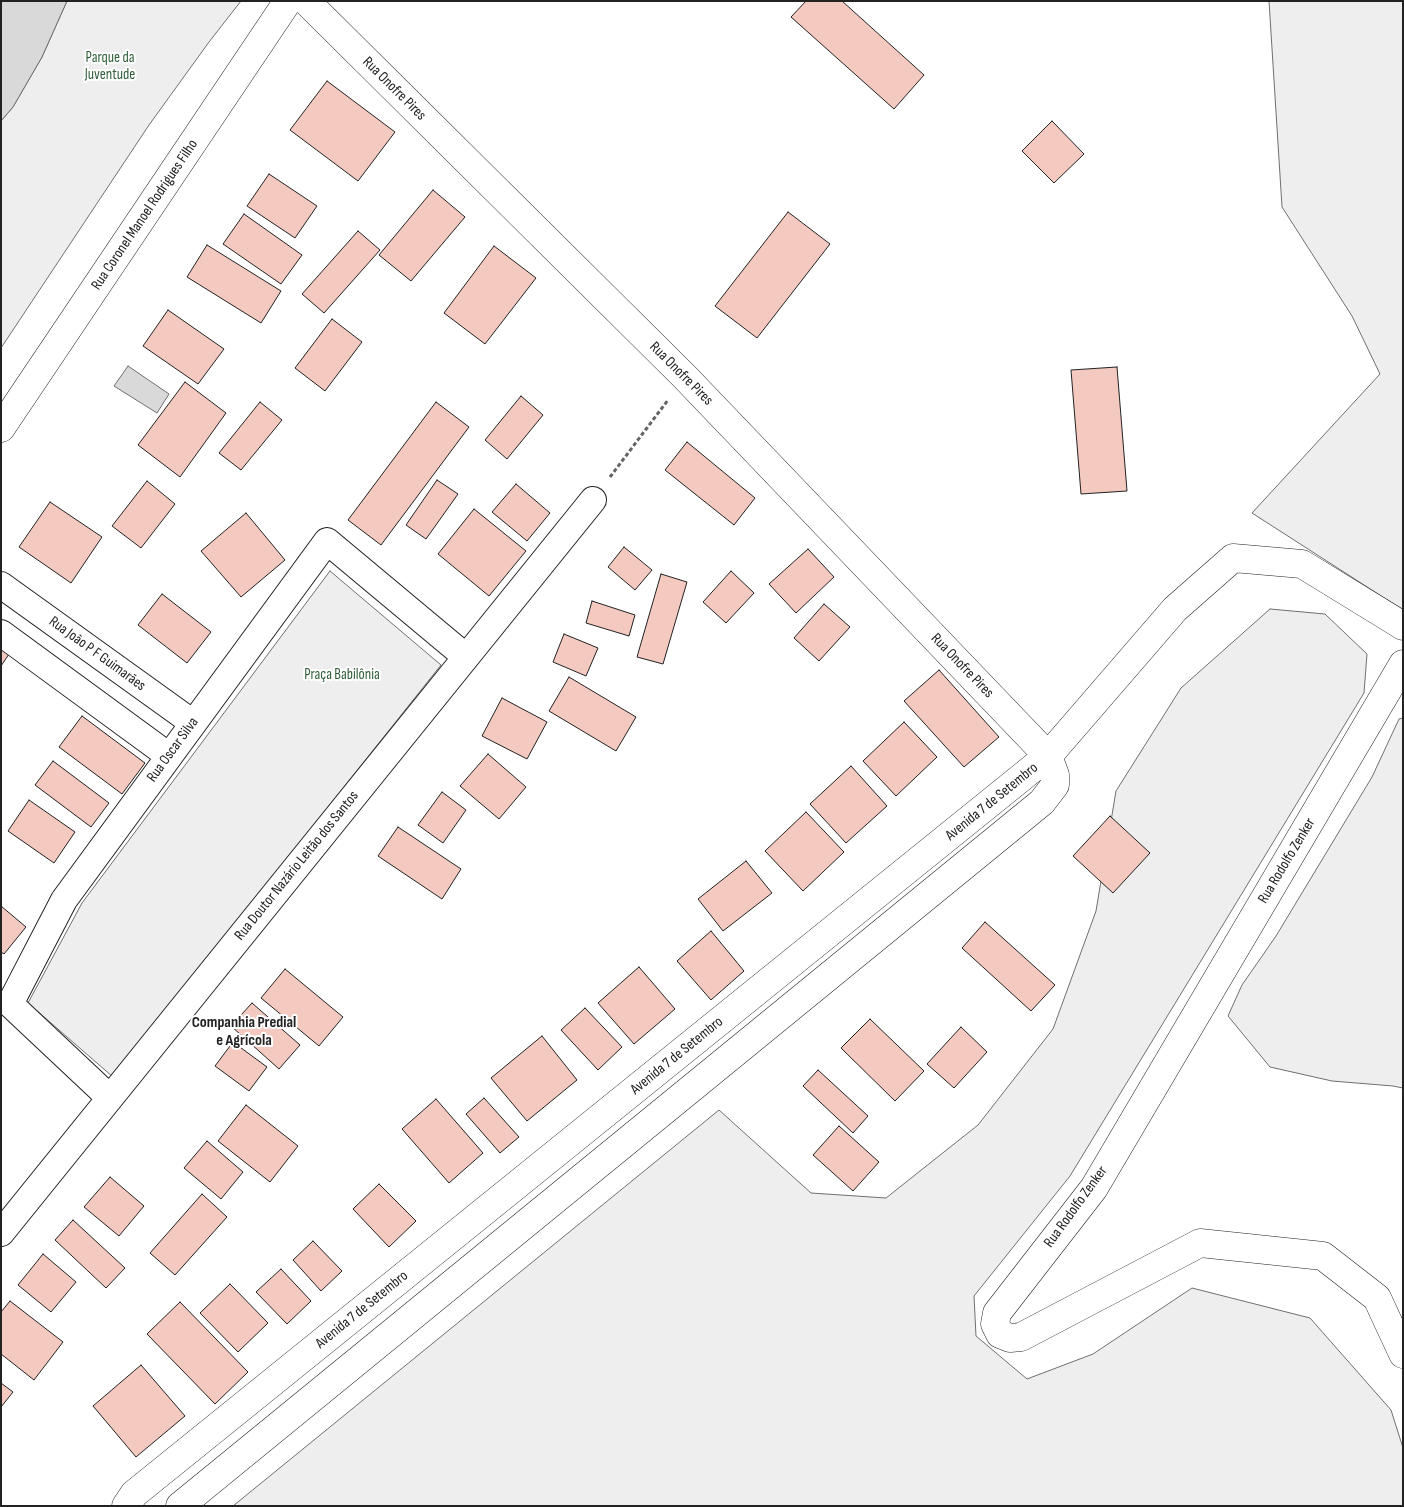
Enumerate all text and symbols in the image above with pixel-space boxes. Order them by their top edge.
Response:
park label: Parque da Juventude [85,49,135,84]
street label: Rua Onofre Pires [358,53,430,125]
street label: Rua Coronel Manoel Rodrigues Filho [88,136,202,294]
street label: Rua Onofre Pires [645,338,717,410]
street label: Rua João P F Guimarães [45,613,149,695]
street label: Rua Onofre Pires [927,630,997,702]
park label: Praça Babilônia [304,666,380,684]
street label: Rua Oscar Silva [143,714,203,786]
street label: Avenida 7 de Setembro [942,759,1042,845]
street label: Rua Doutor Nazário Leitão dos Santos [231,788,363,944]
street label: Rua Rodolfo Zenker [1254,815,1320,907]
district label: Companhia Predial e Agrícola [192,1013,296,1051]
street label: Avenida 7 de Setembro [627,1013,727,1099]
street label: Rua Rodolfo Zenker [1040,1163,1112,1251]
street label: Avenida 7 de Setembro [312,1267,412,1353]

